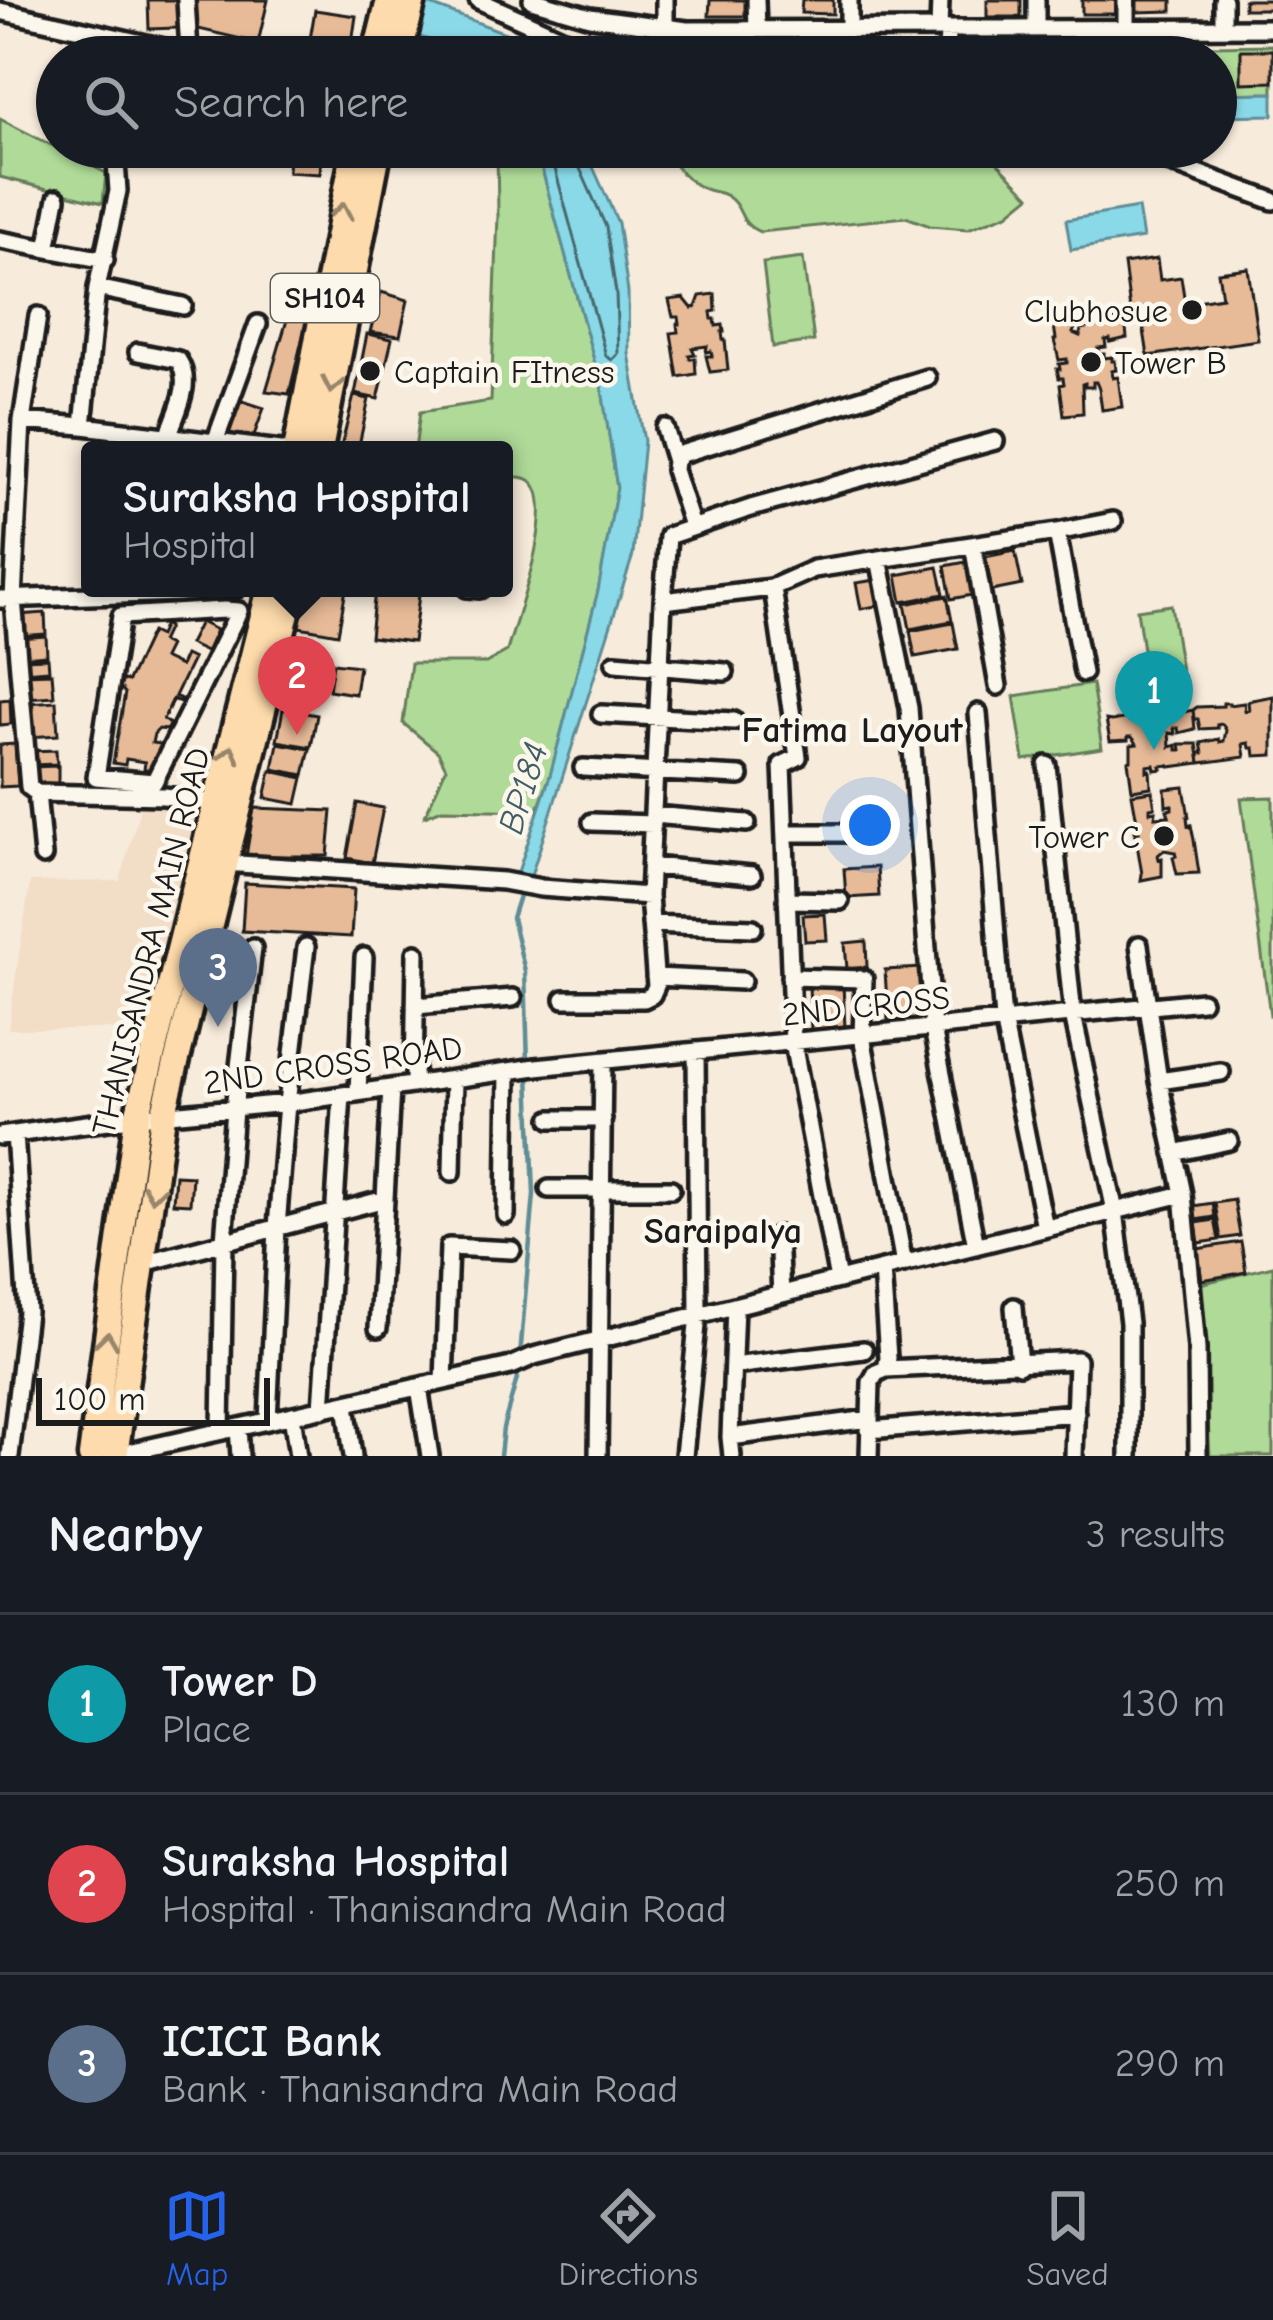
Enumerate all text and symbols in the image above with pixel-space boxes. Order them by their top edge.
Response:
search box [36,36,1237,168]
icon: search [78,69,144,135]
text: Search here [174,76,408,128]
one-way arrow [328,202,354,222]
road number: SH104 [271,274,379,322]
place label: Clubhosue [1024,292,1168,330]
marker: Clubhosue [1179,297,1205,323]
place label: Tower B [1115,344,1227,382]
marker: Tower B [1078,349,1104,375]
place label: Captain FItness [394,353,614,391]
marker: Captain FItness [357,358,383,384]
one-way arrow [320,375,346,395]
popup [81,441,513,597]
text: Suraksha Hospital [123,471,471,523]
text: Hospital [123,523,256,568]
pin: 2 [258,636,336,735]
pin: 1 [1115,651,1193,750]
district label: Fatima Layout [741,710,964,751]
water label: BP184 [490,738,557,839]
street label: THANISANDRA MAIN ROAD [84,744,218,1139]
one-way arrow [216,744,241,764]
your location [840,795,900,855]
place label: Tower C [1029,818,1140,856]
marker: Tower C [1151,823,1177,849]
pin: 3 [179,928,257,1027]
street label: 2ND CROSS [780,978,952,1034]
street label: 2ND CROSS ROAD [202,1028,465,1102]
one-way arrow [141,1183,167,1202]
district label: Saraipalya [644,1211,802,1252]
one-way arrow [93,1330,119,1350]
scale bar [36,1372,270,1425]
text: 100 m [54,1380,146,1418]
text: Nearby [48,1505,202,1564]
text: 3 results [1086,1512,1225,1557]
text: Tower D [162,1655,317,1707]
text: 1 [79,1681,95,1726]
text: 130 m [1121,1681,1225,1726]
text: Place [162,1707,251,1752]
text: Suraksha Hospital [162,1835,509,1887]
text: 2 [77,1861,97,1906]
text: 250 m [1114,1861,1225,1906]
text: Hospital · Thanisandra Main Road [162,1887,727,1932]
text: ICICI Bank [162,2015,381,2067]
text: 3 [77,2041,97,2086]
text: 290 m [1115,2041,1225,2086]
text: Bank · Thanisandra Main Road [162,2067,678,2112]
tab: Map [164,2183,230,2293]
tab: Directions [559,2183,698,2293]
tab: Saved [1026,2183,1109,2293]

